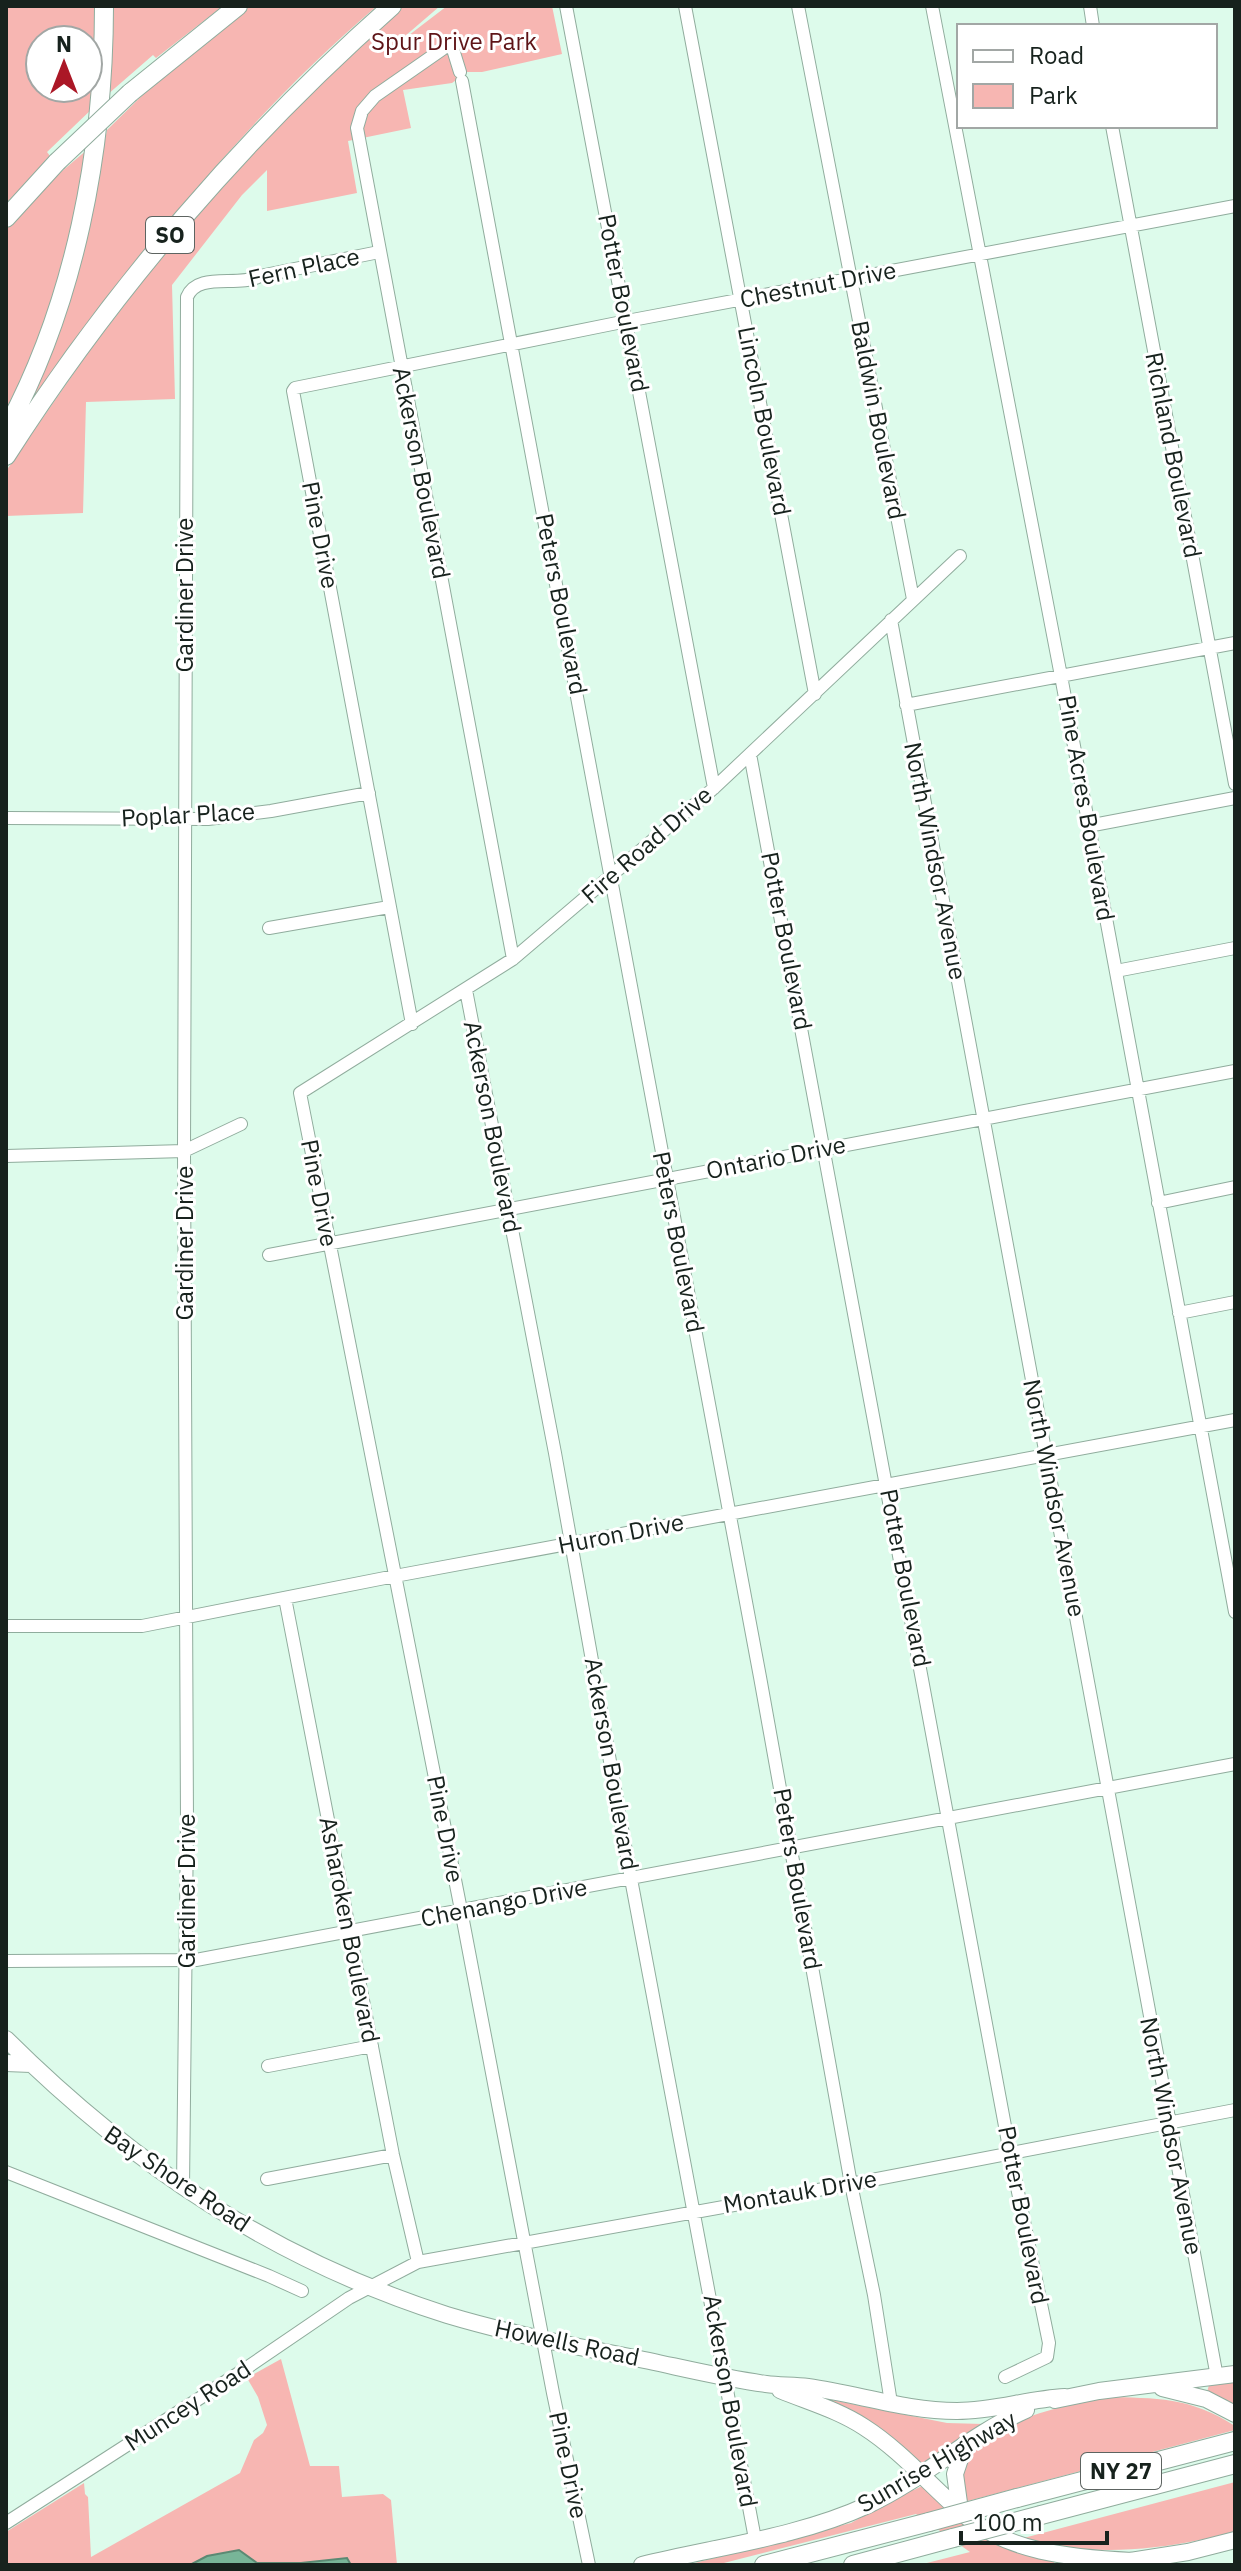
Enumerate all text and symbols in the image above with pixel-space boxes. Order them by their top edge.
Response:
north arrow [24,24,104,104]
legend [957,24,1217,128]
park label: Spur Drive Park [371,25,537,57]
text: N [56,29,72,58]
text: Road [1029,39,1084,71]
text: Park [1029,79,1078,111]
street label: Potter Boulevard [591,211,657,395]
road number: SO [146,217,194,253]
street label: Fern Place [245,240,362,294]
street label: Chestnut Drive [737,253,899,315]
street label: Baldwin Boulevard [844,318,914,522]
street label: Lincoln Boulevard [731,323,799,518]
street label: Richland Boulevard [1138,349,1210,560]
street label: Ackerson Boulevard [386,364,458,582]
street label: Pine Drive [295,478,347,591]
street label: Peters Boulevard [529,510,595,697]
street label: Gardiner Drive [168,517,200,673]
street label: Pine Acres Boulevard [1051,692,1123,923]
street label: North Windsor Avenue [897,739,975,983]
street label: Fire Road Drive [574,779,719,910]
street label: Poplar Place [120,795,256,833]
street label: Potter Boulevard [754,849,820,1033]
street label: Ackerson Boulevard [457,1018,529,1236]
street label: Ontario Drive [703,1128,848,1186]
street label: Pine Drive [294,1136,346,1249]
street label: Peters Boulevard [646,1148,712,1335]
street label: Gardiner Drive [168,1165,200,1321]
street label: North Windsor Avenue [1016,1376,1094,1620]
street label: Potter Boulevard [873,1486,939,1670]
street label: Huron Drive [555,1505,687,1561]
street label: Ackerson Boulevard [578,1655,646,1873]
street label: Pine Drive [420,1772,472,1885]
street label: Peters Boulevard [766,1785,830,1972]
street label: Gardiner Drive [170,1813,202,1969]
street label: Asharoken Boulevard [312,1814,388,2046]
street label: Chenango Drive [418,1870,590,1934]
street label: North Windsor Avenue [1133,2014,1211,2258]
street label: Bay Shore Road [98,2117,257,2239]
street label: Potter Boulevard [991,2123,1057,2307]
street label: Montauk Drive [721,2162,879,2220]
street label: Ackerson Boulevard [697,2292,765,2510]
street label: Howells Road [492,2311,643,2373]
street label: Muncey Road [118,2352,257,2458]
street label: Sunrise Highway [851,2403,1022,2520]
street label: Pine Drive [542,2408,596,2521]
road number: NY 27 [1081,2453,1161,2489]
scale bar [961,2495,1107,2545]
text: 100 m [973,2506,1043,2538]

